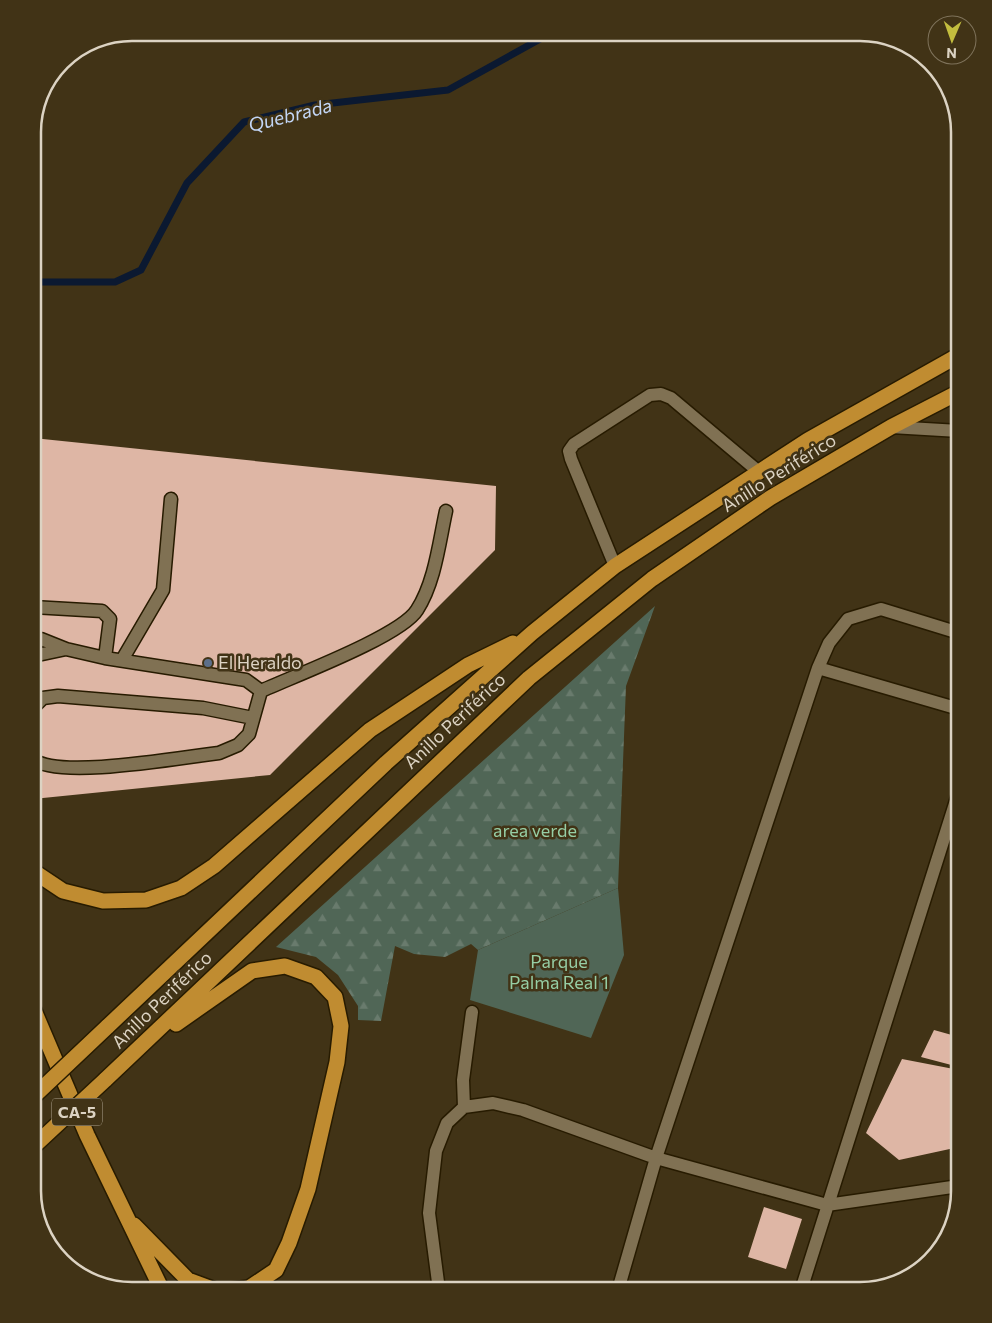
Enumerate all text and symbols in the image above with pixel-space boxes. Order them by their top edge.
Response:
north arrow [927,15,977,65]
text: N [946,45,957,62]
water label: Quebrada [246,93,334,136]
street label: Anillo Periférico [717,428,840,516]
place label: El Heraldo [218,651,302,673]
marker: El Heraldo [202,657,214,669]
street label: Anillo Periférico [399,668,510,773]
park label: area verde [493,819,577,841]
street label: Anillo Periférico [107,946,216,1053]
park label: Parque Palma Real 1 [509,950,609,993]
road number: CA-5 [52,1098,102,1126]

